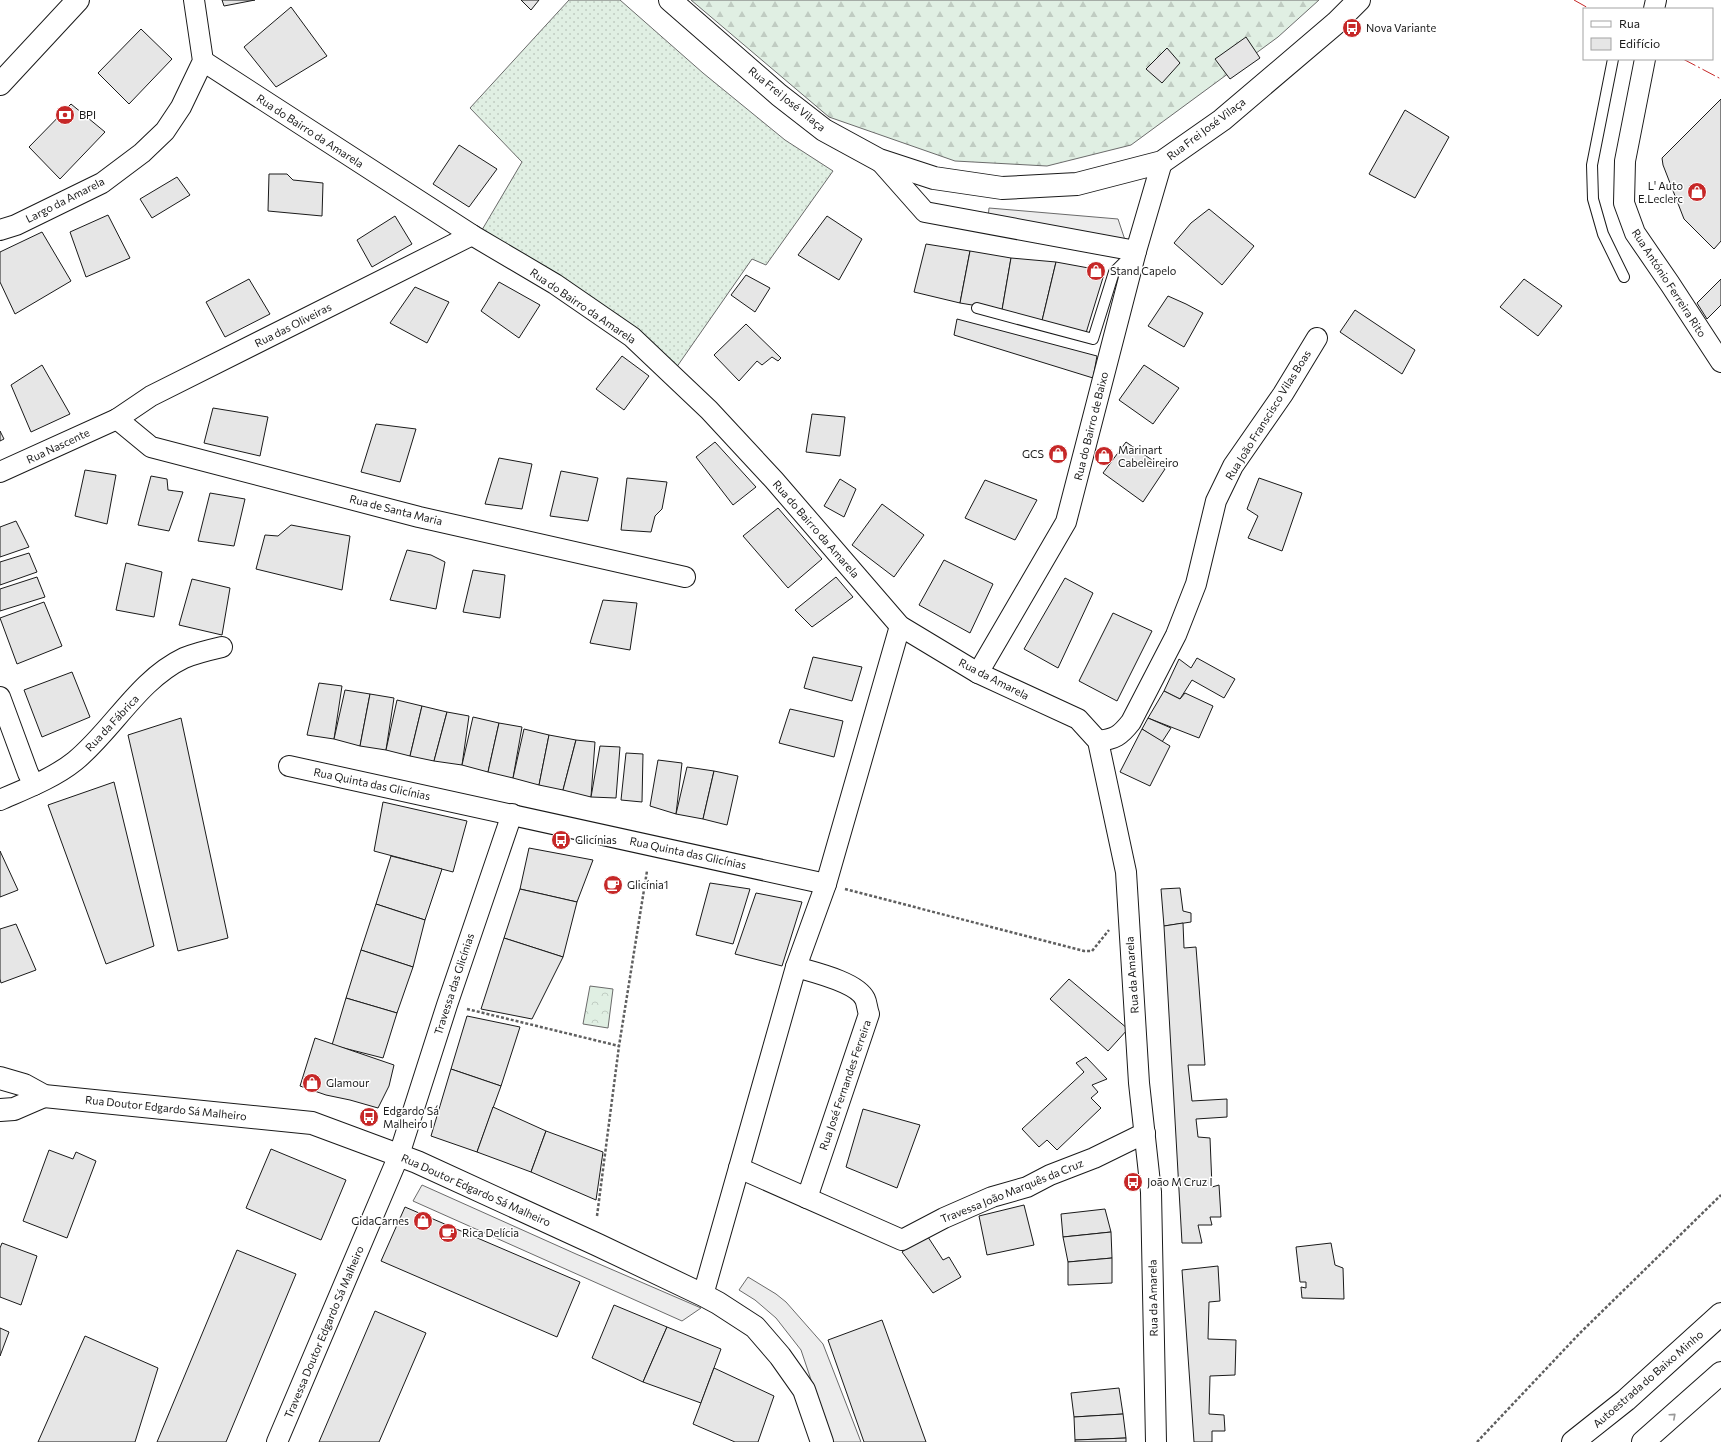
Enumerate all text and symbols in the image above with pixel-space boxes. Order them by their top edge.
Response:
legend [1583,8,1713,60]
text: Rua [1619,16,1640,30]
bus stop icon: Nova Variante [1341,17,1363,39]
place label: Nova Variante [1366,21,1436,34]
text: Edifício [1619,36,1660,50]
street label: Rua Frei José Vilaça [746,64,828,134]
street label: Rua do Bairro da Amarela [254,91,366,170]
street label: Rua Frei José Vilaça [1164,95,1248,163]
bank icon: BPI [54,104,76,126]
place label: BPI [79,108,96,121]
street label: Largo da Amarela [23,174,106,225]
place label: L' Auto E.Leclerc [1638,179,1683,205]
shop icon: L' Auto E.Leclerc [1686,181,1708,203]
street label: Rua António Ferreira Rito [1630,226,1710,340]
shop icon: Stand Capelo [1085,260,1107,282]
place label: Stand Capelo [1110,264,1177,277]
street label: Rua do Bairro da Amarela [528,265,639,346]
street label: Rua das Oliveiras [252,300,333,349]
street label: Rua João Franscisco Vilas Boas [1222,347,1314,483]
street label: Rua do Bairro de Baixo [1071,370,1110,482]
street label: Rua Nascente [24,425,92,466]
shop icon: GCS [1047,443,1069,465]
place label: Marinart Cabeleireiro [1118,443,1179,469]
shop icon: Marinart Cabeleireiro [1093,445,1115,467]
place label: GCS [1022,447,1044,460]
street label: Rua do Bairro da Amarela [770,477,862,580]
street label: Rua de Santa Maria [348,492,444,527]
street label: Rua da Amarela [957,655,1031,702]
street label: Rua da Fábrica [82,692,141,754]
street label: Rua Quinta das Glicínias [313,765,432,802]
bus stop icon: Glicínias [550,829,572,851]
place label: Glicínias [575,833,617,846]
street label: Rua Quinta das Glicínias [629,834,748,871]
cafe icon: Glicínia1 [602,874,624,896]
place label: Glicínia1 [627,878,669,891]
street label: Travessa das Glicínias [431,931,476,1036]
street label: Rua da Amarela [1122,936,1141,1014]
street label: Rua José Fernandes Ferreira [816,1018,874,1152]
shop icon: Glamour [301,1072,323,1094]
place label: Glamour [326,1076,370,1089]
street label: Rua Doutor Edgardo Sá Malheiro [85,1093,248,1122]
place label: Edgardo Sá Malheiro I [383,1104,439,1130]
bus stop icon: Edgardo Sá Malheiro I [358,1106,380,1128]
street label: Rua Doutor Edgardo Sá Malheiro [399,1151,553,1229]
street label: Travessa João Marquês da Cruz [938,1156,1086,1226]
bus stop icon: João M Cruz I [1122,1171,1144,1193]
place label: João M Cruz I [1147,1175,1213,1189]
shop icon: GidaCarnes [412,1210,434,1232]
place label: GidaCarnes [351,1214,409,1227]
cafe icon: Rica Delícia [437,1222,459,1244]
place label: Rica Delícia [462,1226,519,1239]
street label: Travessa Doutor Edgardo Sá Malheiro [281,1243,366,1420]
street label: Rua da Amarela [1145,1259,1160,1337]
street label: Autoestrada do Baixo Minho [1590,1327,1706,1430]
one-way arrow [1668,1414,1676,1421]

